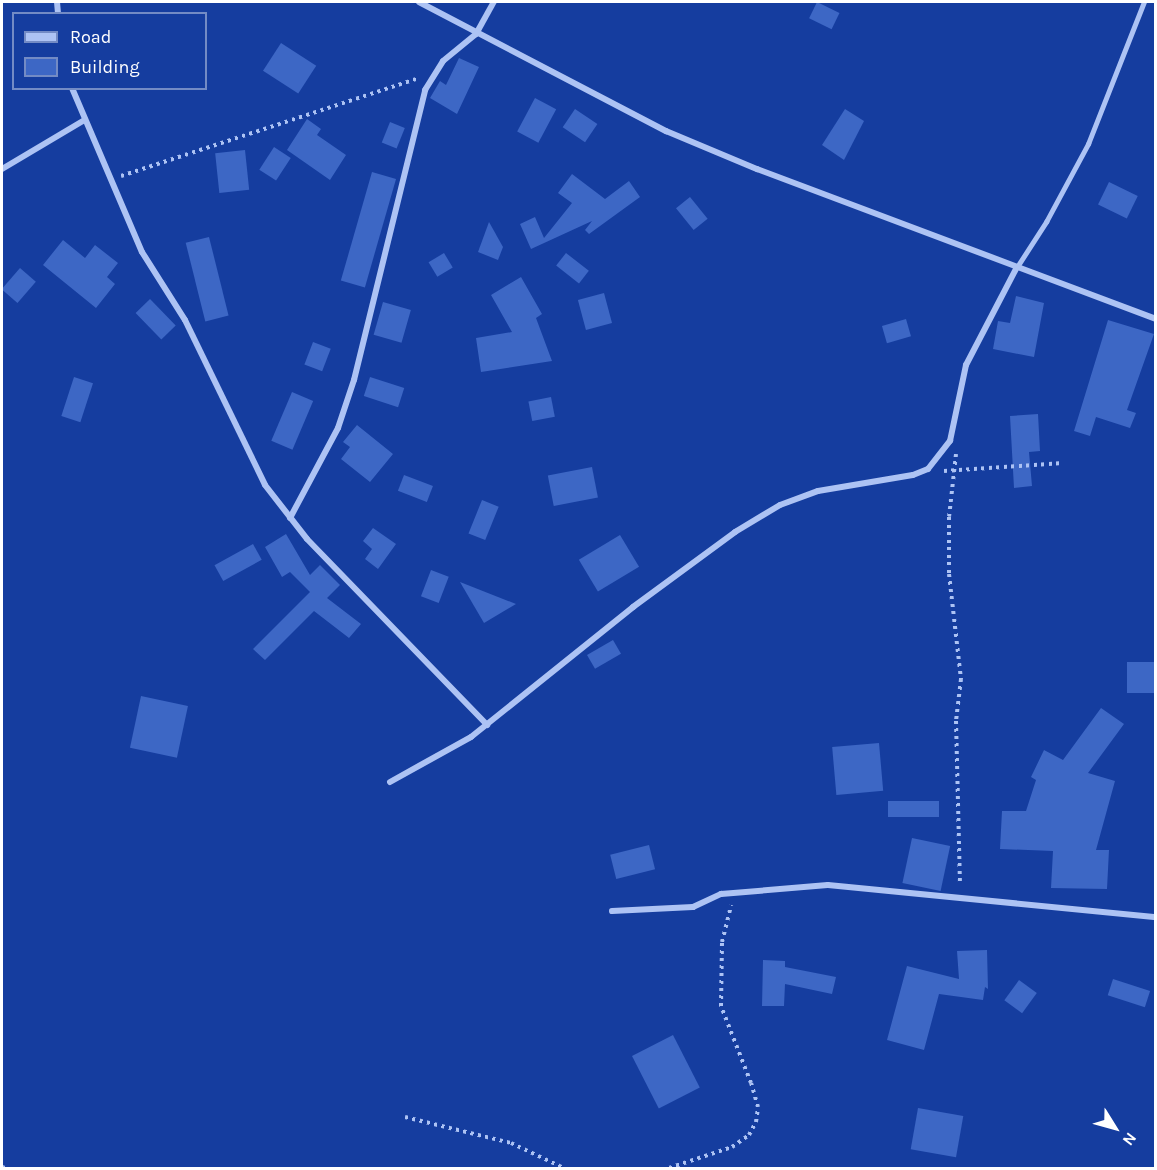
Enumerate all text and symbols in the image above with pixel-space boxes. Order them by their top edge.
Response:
legend [12,12,207,90]
text: Road [70,26,111,48]
text: Building [70,56,140,78]
north arrow [1085,1098,1145,1158]
text: N [1119,1129,1141,1149]

